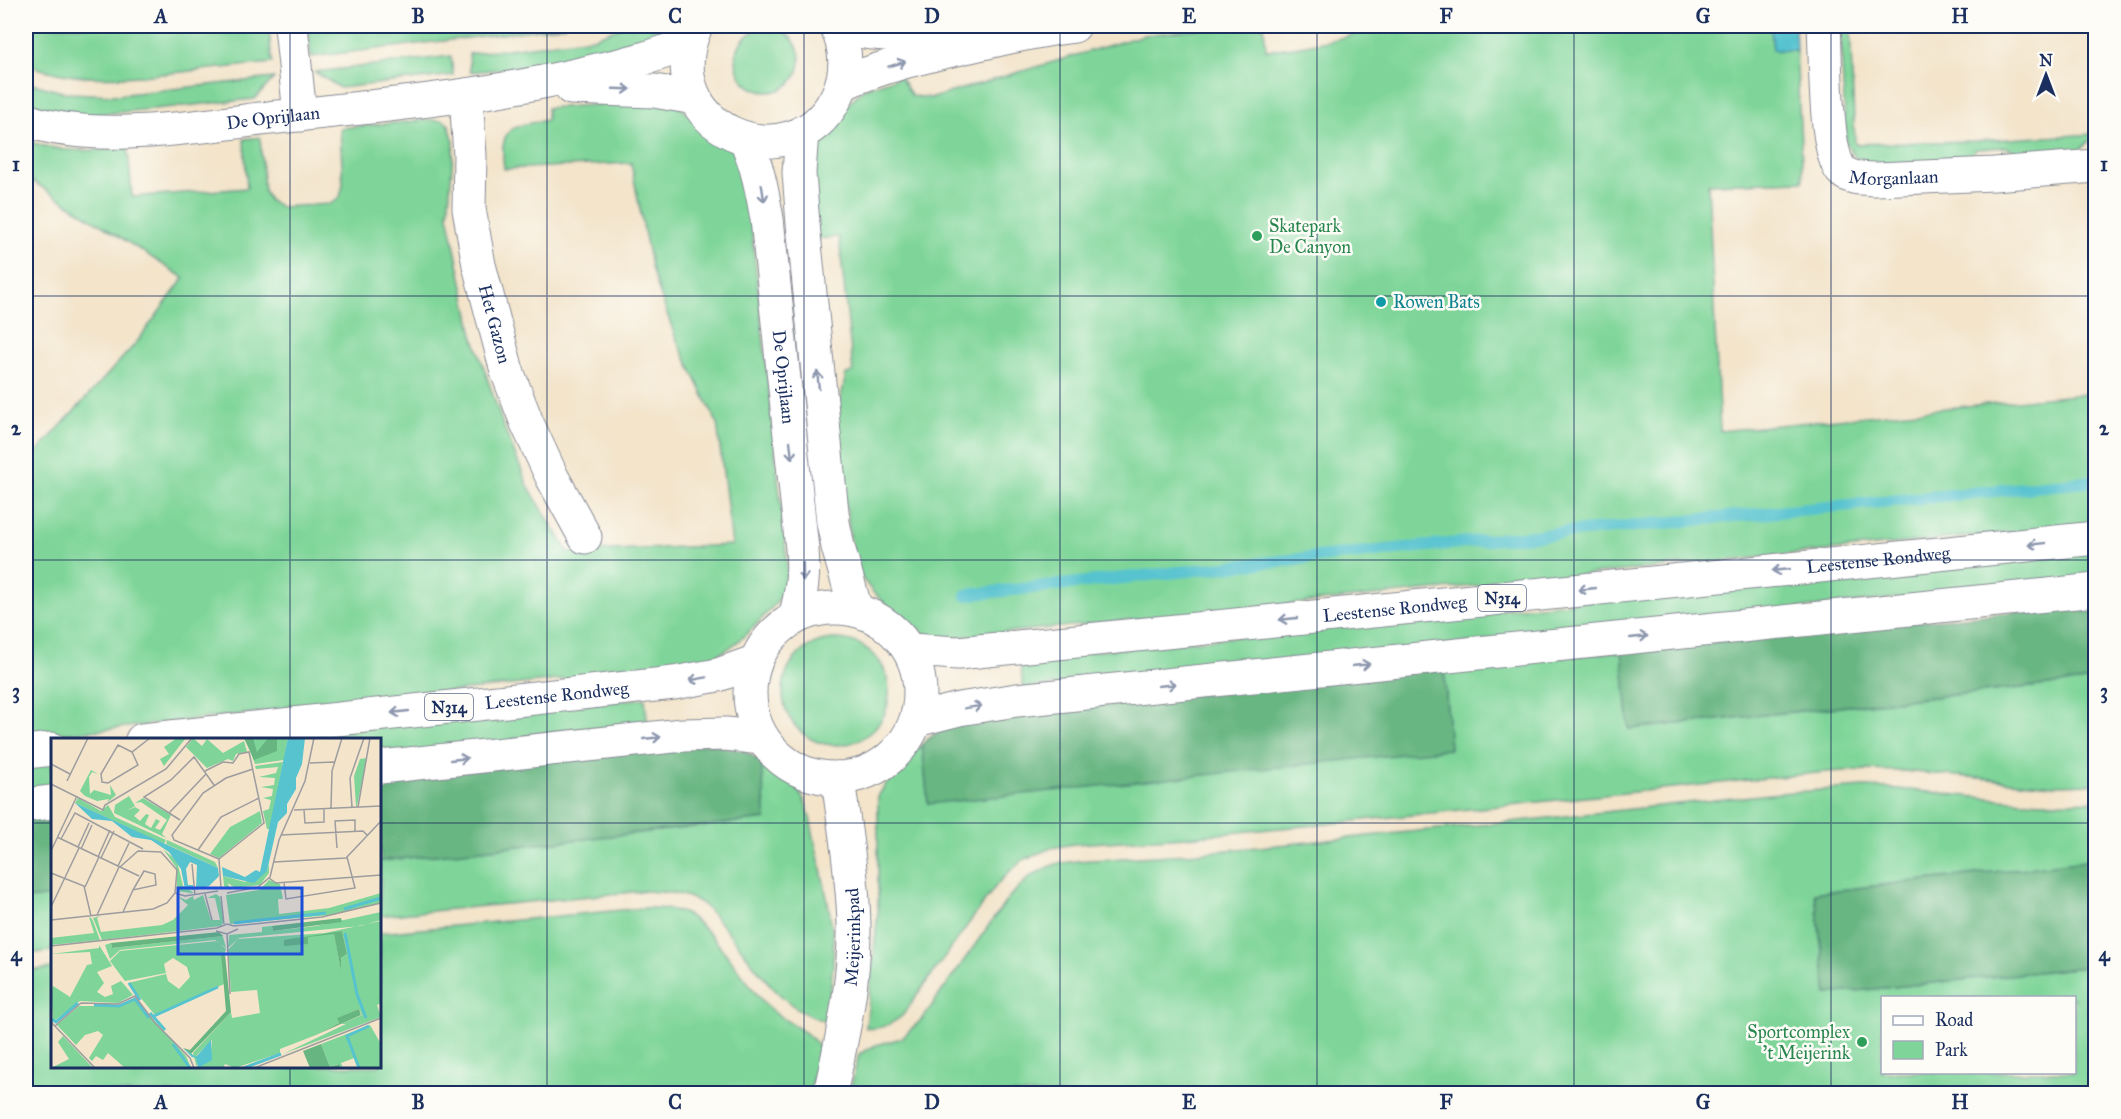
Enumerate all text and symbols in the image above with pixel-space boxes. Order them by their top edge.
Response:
text: A [152,4,168,28]
text: B [411,4,425,28]
text: C [668,4,682,28]
text: D [924,4,940,28]
text: E [1182,4,1197,28]
text: F [1439,4,1453,28]
text: G [1696,4,1711,28]
text: H [1951,4,1969,28]
north arrow [2016,45,2076,105]
text: N [2039,51,2053,70]
one-way arrow [887,58,906,69]
one-way arrow [611,84,631,95]
street label: De Oprijlaan [225,102,321,134]
text: 1 [12,152,20,176]
text: 1 [2100,152,2108,176]
street label: Morganlaan [1847,165,1939,191]
one-way arrow [757,183,768,203]
place label: Skatepark De Canyon [1269,215,1351,258]
marker: Skatepark De Canyon [1250,229,1264,243]
street label: Het Gazon [474,282,516,366]
place label: Rowen Bats [1393,291,1480,313]
marker: Rowen Bats [1374,295,1388,309]
street label: De Oprijlaan [768,329,800,425]
one-way arrow [813,370,824,390]
text: 2 [11,416,22,440]
text: 2 [2099,416,2110,440]
one-way arrow [786,439,797,459]
one-way arrow [2028,539,2048,550]
street label: Leestense Rondweg [1805,542,1952,578]
one-way arrow [797,561,809,581]
one-way arrow [1771,564,1791,575]
one-way arrow [1577,584,1597,595]
road number: N314 [1478,585,1526,611]
street label: Leestense Rondweg [1322,591,1468,627]
one-way arrow [1279,614,1299,625]
one-way arrow [1628,631,1648,642]
one-way arrow [1351,659,1371,670]
one-way arrow [689,673,708,684]
street label: Leestense Rondweg [484,677,630,714]
text: 3 [12,679,20,704]
one-way arrow [1157,679,1177,690]
text: 3 [2100,679,2108,704]
road number: N314 [425,694,473,720]
one-way arrow [963,701,983,712]
one-way arrow [391,707,410,718]
one-way arrow [642,732,662,743]
inset map [51,738,381,1068]
one-way arrow [448,753,468,764]
street label: Meijerinkpad [840,887,865,987]
text: 4 [10,942,22,967]
text: 4 [2098,942,2110,967]
legend [1881,996,2076,1074]
text: Road [1935,1009,1973,1031]
place label: Sportcomplex 't Meijerink [1747,1021,1851,1064]
marker: Sportcomplex 't Meijerink [1855,1035,1869,1049]
text: Park [1935,1039,1968,1061]
text: A [152,1090,168,1114]
text: B [411,1090,425,1114]
text: C [668,1090,682,1114]
text: D [924,1090,940,1114]
text: E [1182,1090,1197,1114]
text: F [1439,1090,1453,1114]
text: G [1696,1090,1711,1114]
text: H [1951,1090,1969,1114]

